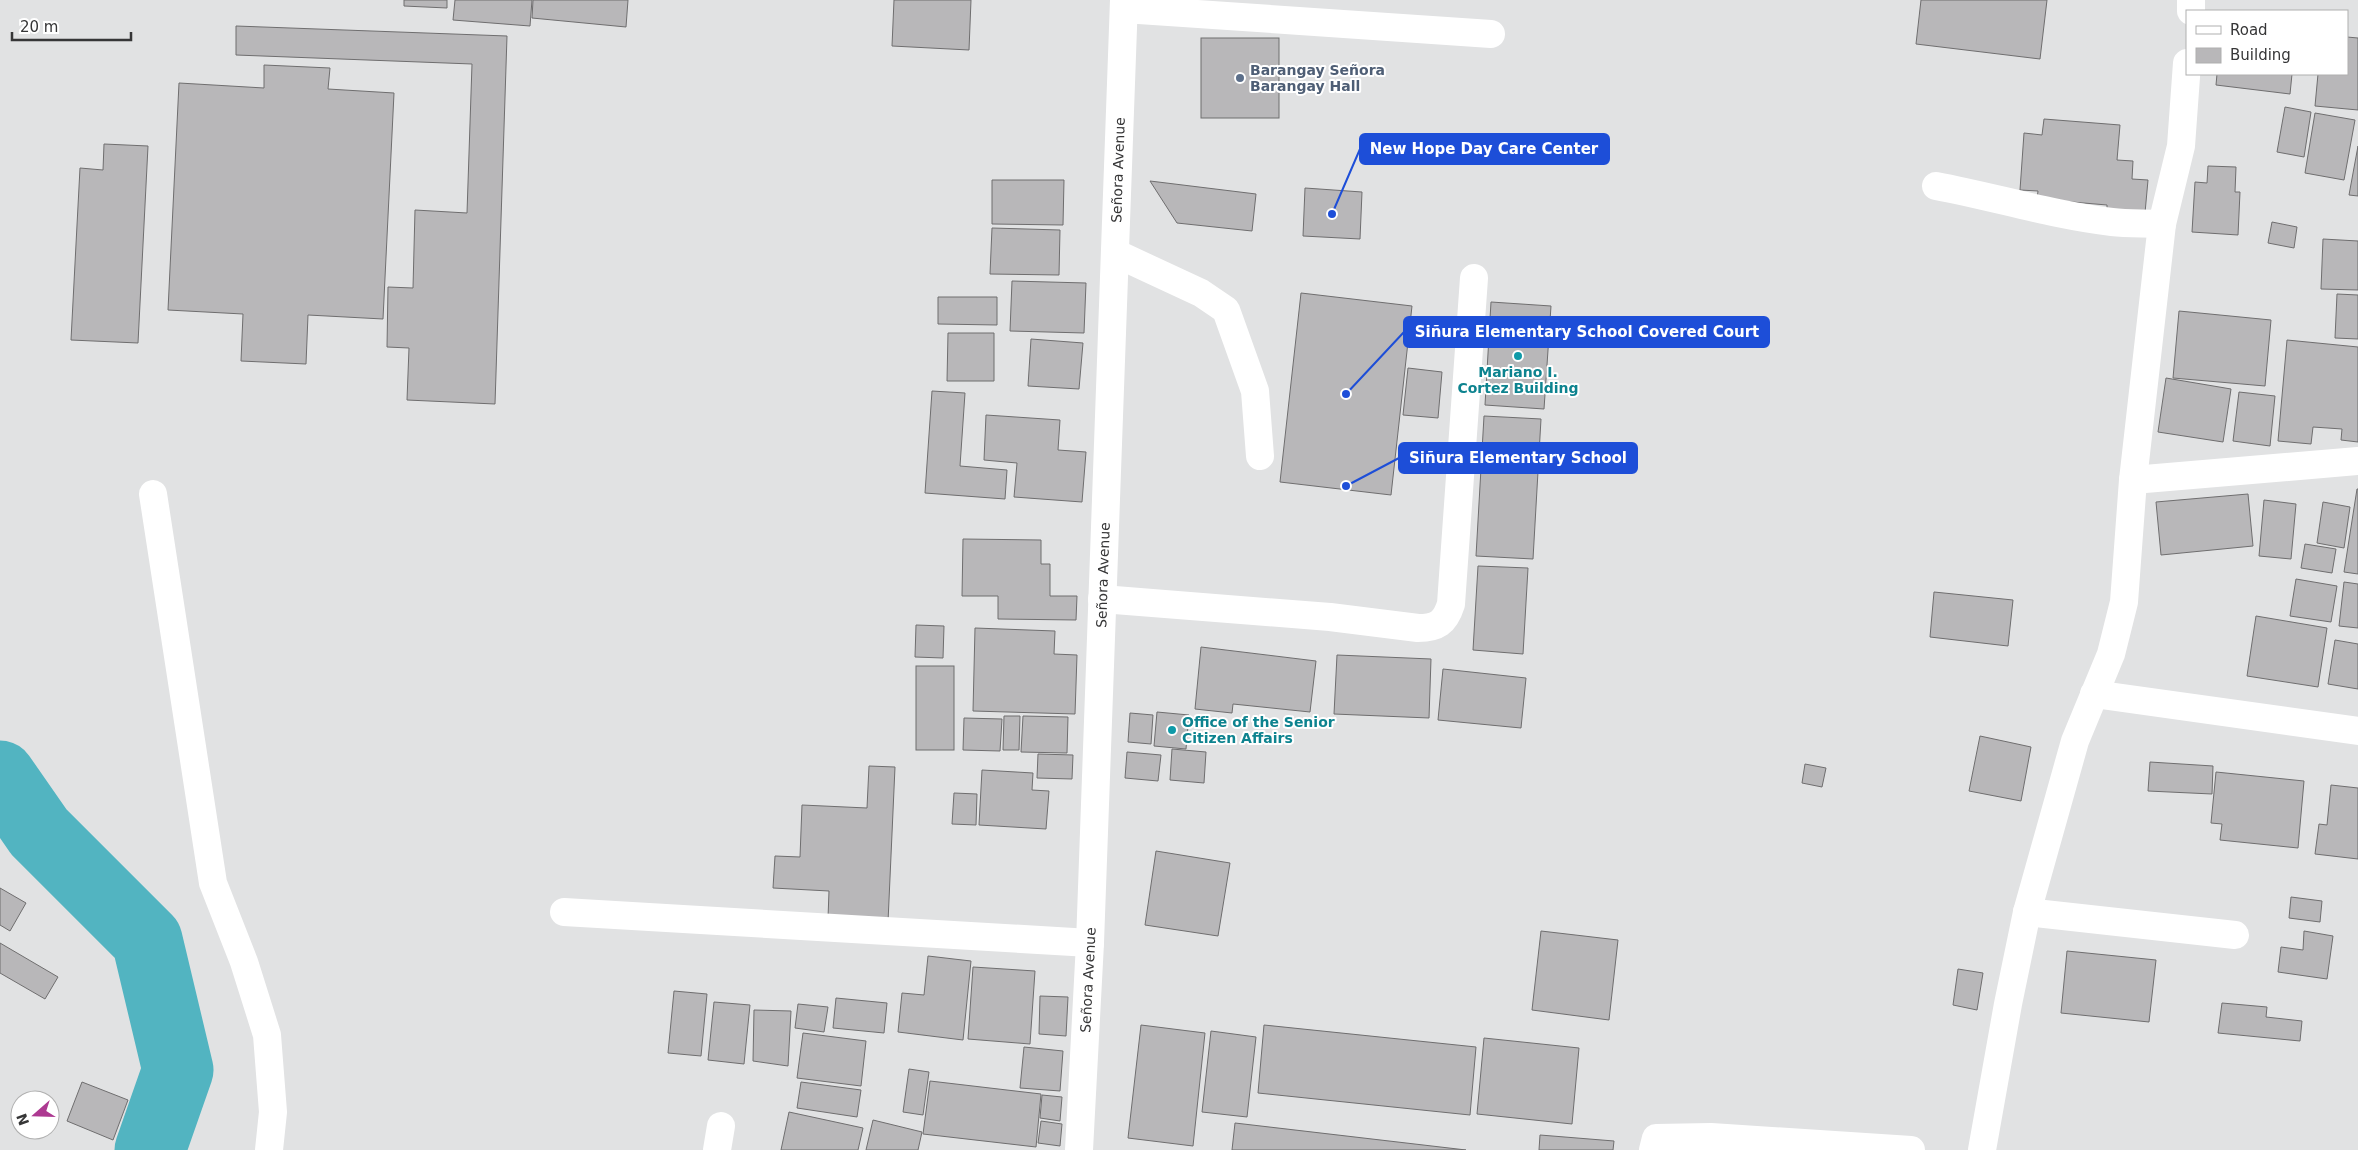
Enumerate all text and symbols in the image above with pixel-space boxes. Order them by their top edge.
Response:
scale bar [12,10,131,42]
legend [2186,10,2348,75]
text: 20 m [20,18,58,36]
text: Road [2230,21,2268,39]
text: Building [2230,46,2291,64]
place label: Barangay Señora Barangay Hall [1250,62,1385,94]
marker: Barangay Señora Barangay Hall [1234,72,1246,84]
street label: Señora Avenue [1108,117,1128,223]
callout: New Hope Day Care Center [1360,134,1609,164]
text: New Hope Day Care Center [1370,140,1599,158]
callout: Siñura Elementary School Covered Court [1404,317,1769,347]
text: Siñura Elementary School Covered Court [1415,323,1759,341]
marker: Mariano I. Cortez Building [1512,350,1524,362]
place label: Mariano I. Cortez Building [1457,364,1579,396]
callout: Siñura Elementary School [1399,443,1637,473]
text: Siñura Elementary School [1409,449,1627,467]
street label: Señora Avenue [1093,522,1113,628]
place label: Office of the Senior Citizen Affairs [1182,714,1335,746]
marker: Office of the Senior Citizen Affairs [1166,724,1178,736]
street label: Señora Avenue [1077,927,1099,1033]
north arrow [10,1090,60,1140]
text: N [13,1111,32,1128]

